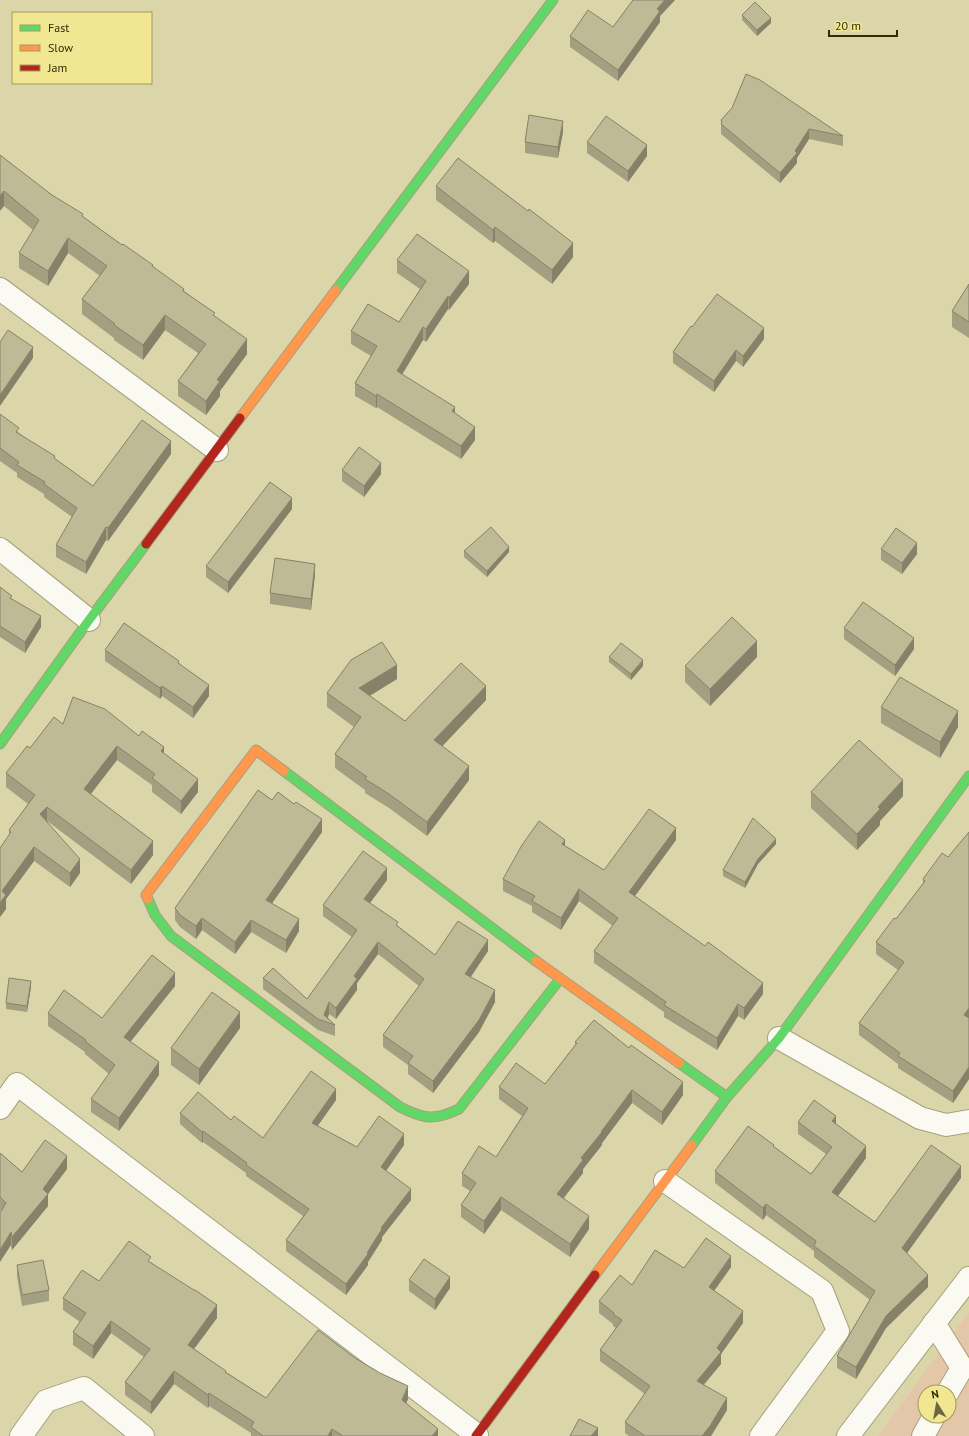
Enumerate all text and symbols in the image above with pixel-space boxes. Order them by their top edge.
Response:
legend [12,12,152,84]
scale bar [829,12,897,38]
text: 20 m [835,18,861,33]
text: Fast [48,20,69,35]
text: Slow [48,40,73,55]
text: Jam [47,60,67,75]
north arrow [917,1384,957,1424]
text: N [930,1387,940,1402]

